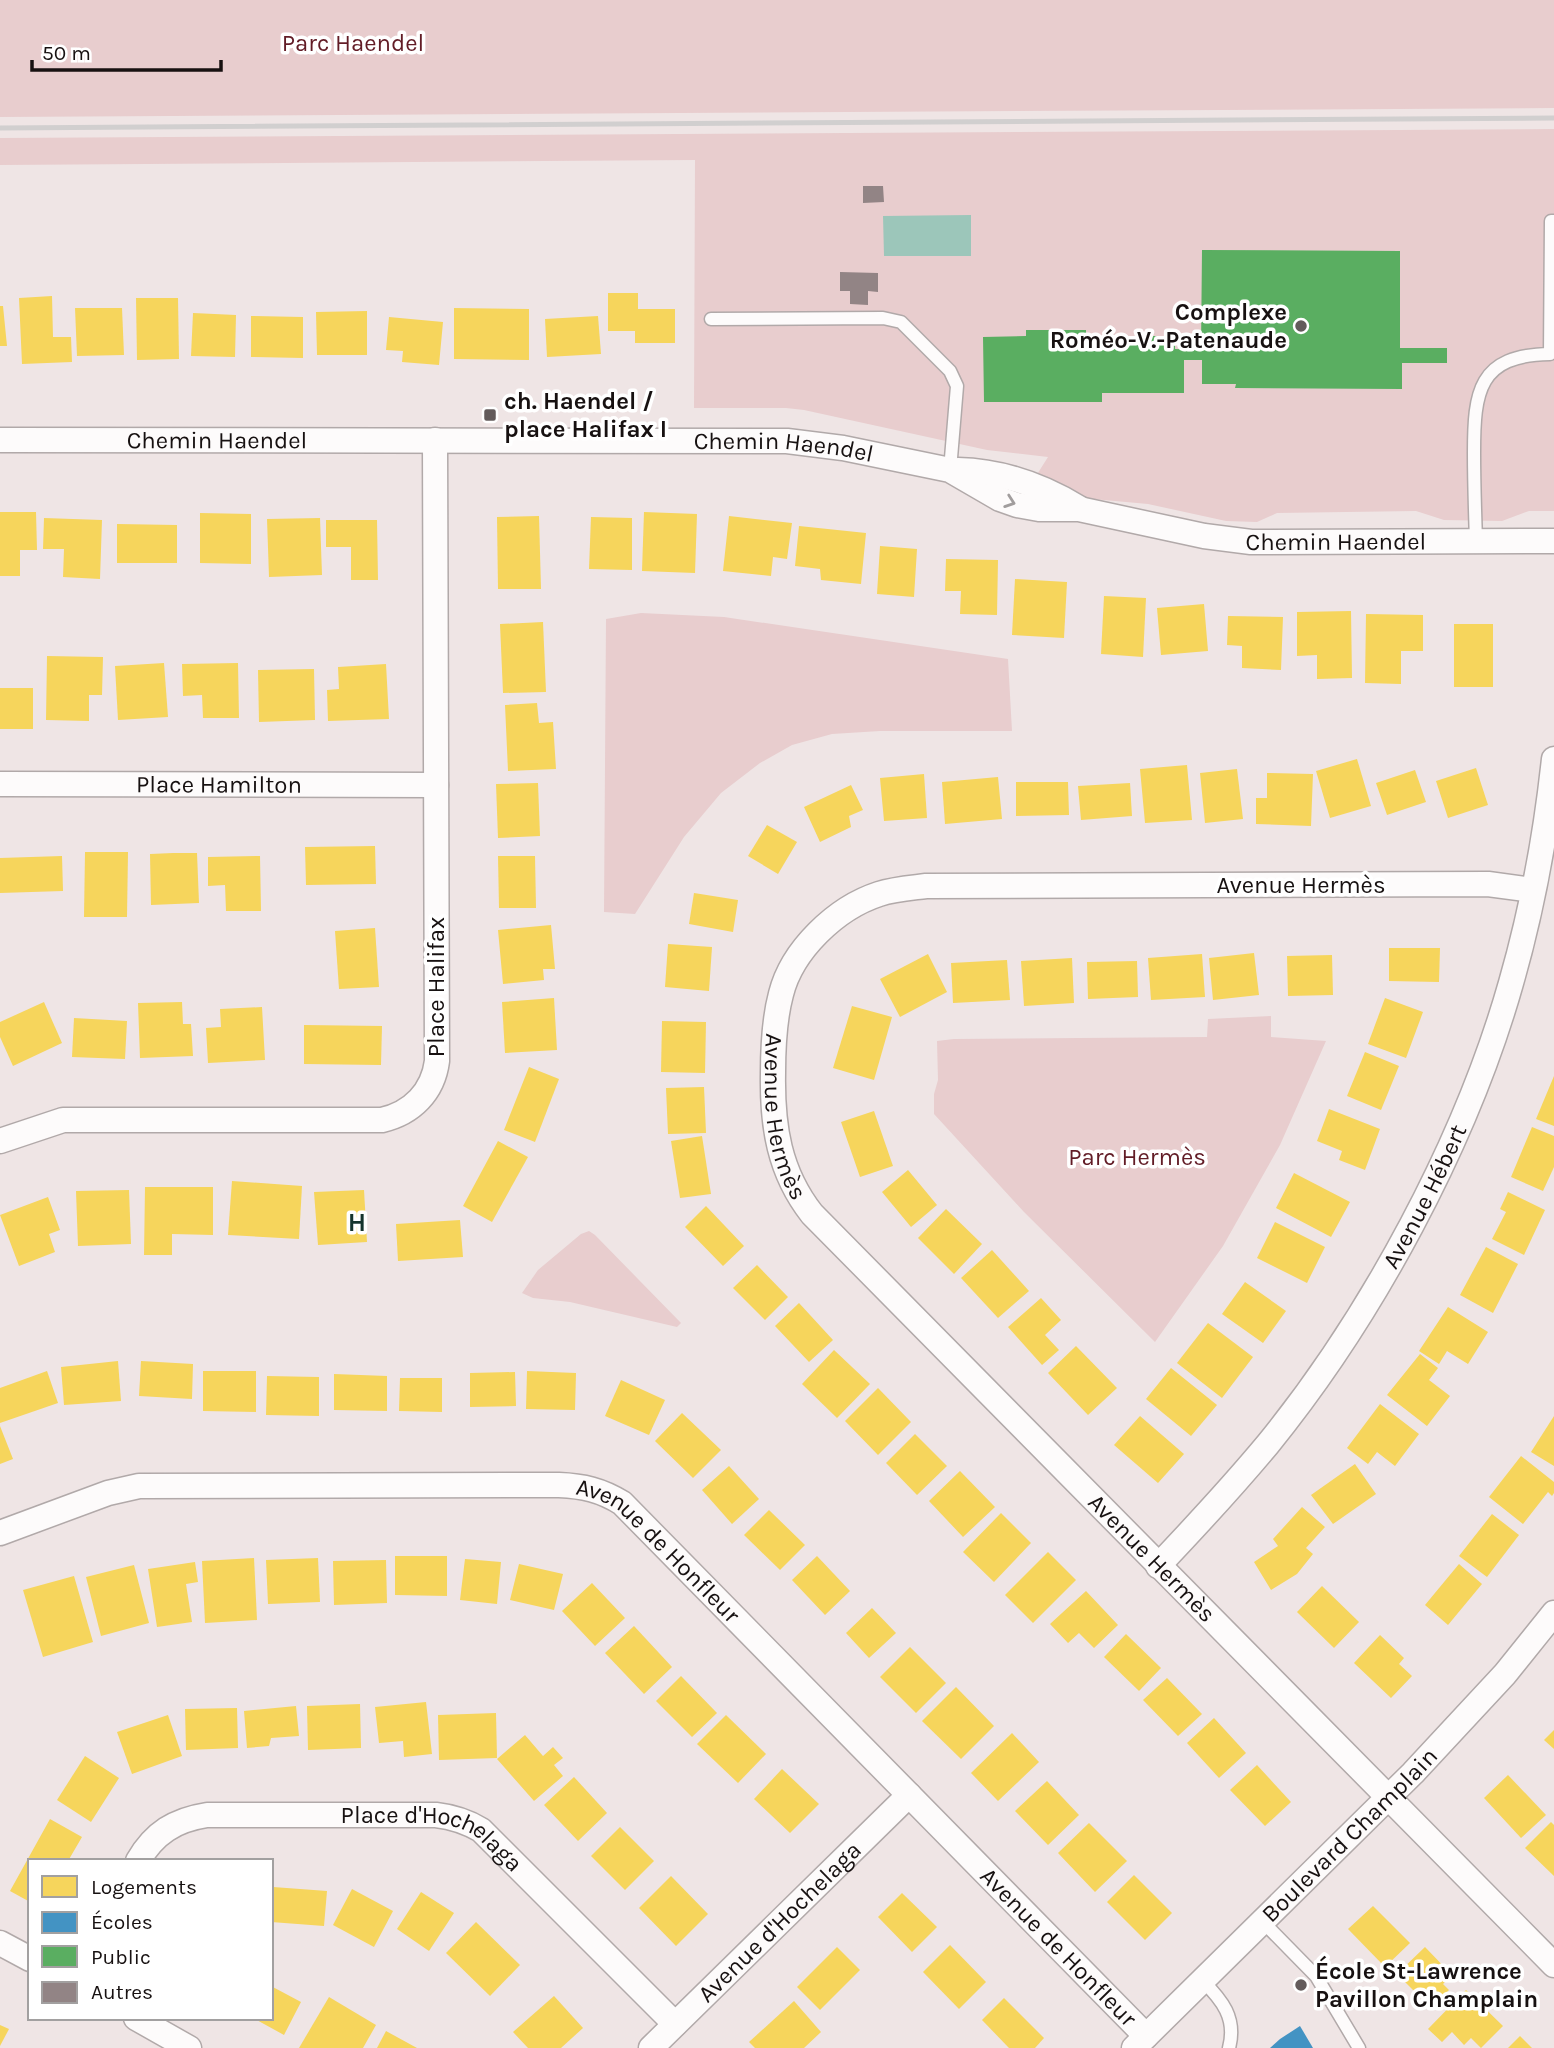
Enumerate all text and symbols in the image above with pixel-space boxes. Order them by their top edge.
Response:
scale bar [32,28,220,72]
park label: Parc Haendel [282,29,424,57]
text: 50 m [42,41,91,65]
place label: Complexe Roméo-V.-Patenaude [1050,298,1287,354]
marker: Complexe Roméo-V.-Patenaude [1293,318,1309,334]
place label: ch. Haendel / place Halifax I [504,387,667,443]
marker: ch. Haendel / place Halifax I [482,407,498,423]
street label: Chemin Haendel [127,426,307,454]
street label: Chemin Haendel [694,427,876,468]
one-way arrow [1004,494,1016,508]
street label: Chemin Haendel [1245,527,1426,556]
street label: Place Hamilton [136,770,302,799]
street label: Avenue Hermès [1216,871,1386,899]
street label: Place Halifax [422,917,450,1057]
street label: Avenue Hermès [759,1033,813,1205]
street label: Avenue Hébert [1377,1120,1472,1273]
park label: Parc Hermès [1068,1143,1206,1171]
district label: H [348,1207,366,1238]
street label: Avenue de Honfleur [574,1473,746,1629]
street label: Avenue Hermès [1082,1488,1221,1628]
street label: Boulevard Champlain [1256,1742,1443,1928]
street label: Place d'Hochelaga [341,1801,528,1877]
street label: Avenue d'Hochelaga [692,1836,867,2008]
legend [28,1859,273,2020]
street label: Avenue de Honfleur [975,1862,1143,2032]
text: Logements [91,1875,197,1899]
text: Écoles [91,1910,153,1934]
text: Public [91,1945,151,1969]
place label: École St-Lawrence Pavillon Champlain [1315,1955,1538,2013]
marker: École St-Lawrence Pavillon Champlain [1293,1977,1309,1993]
text: Autres [91,1980,153,2004]

